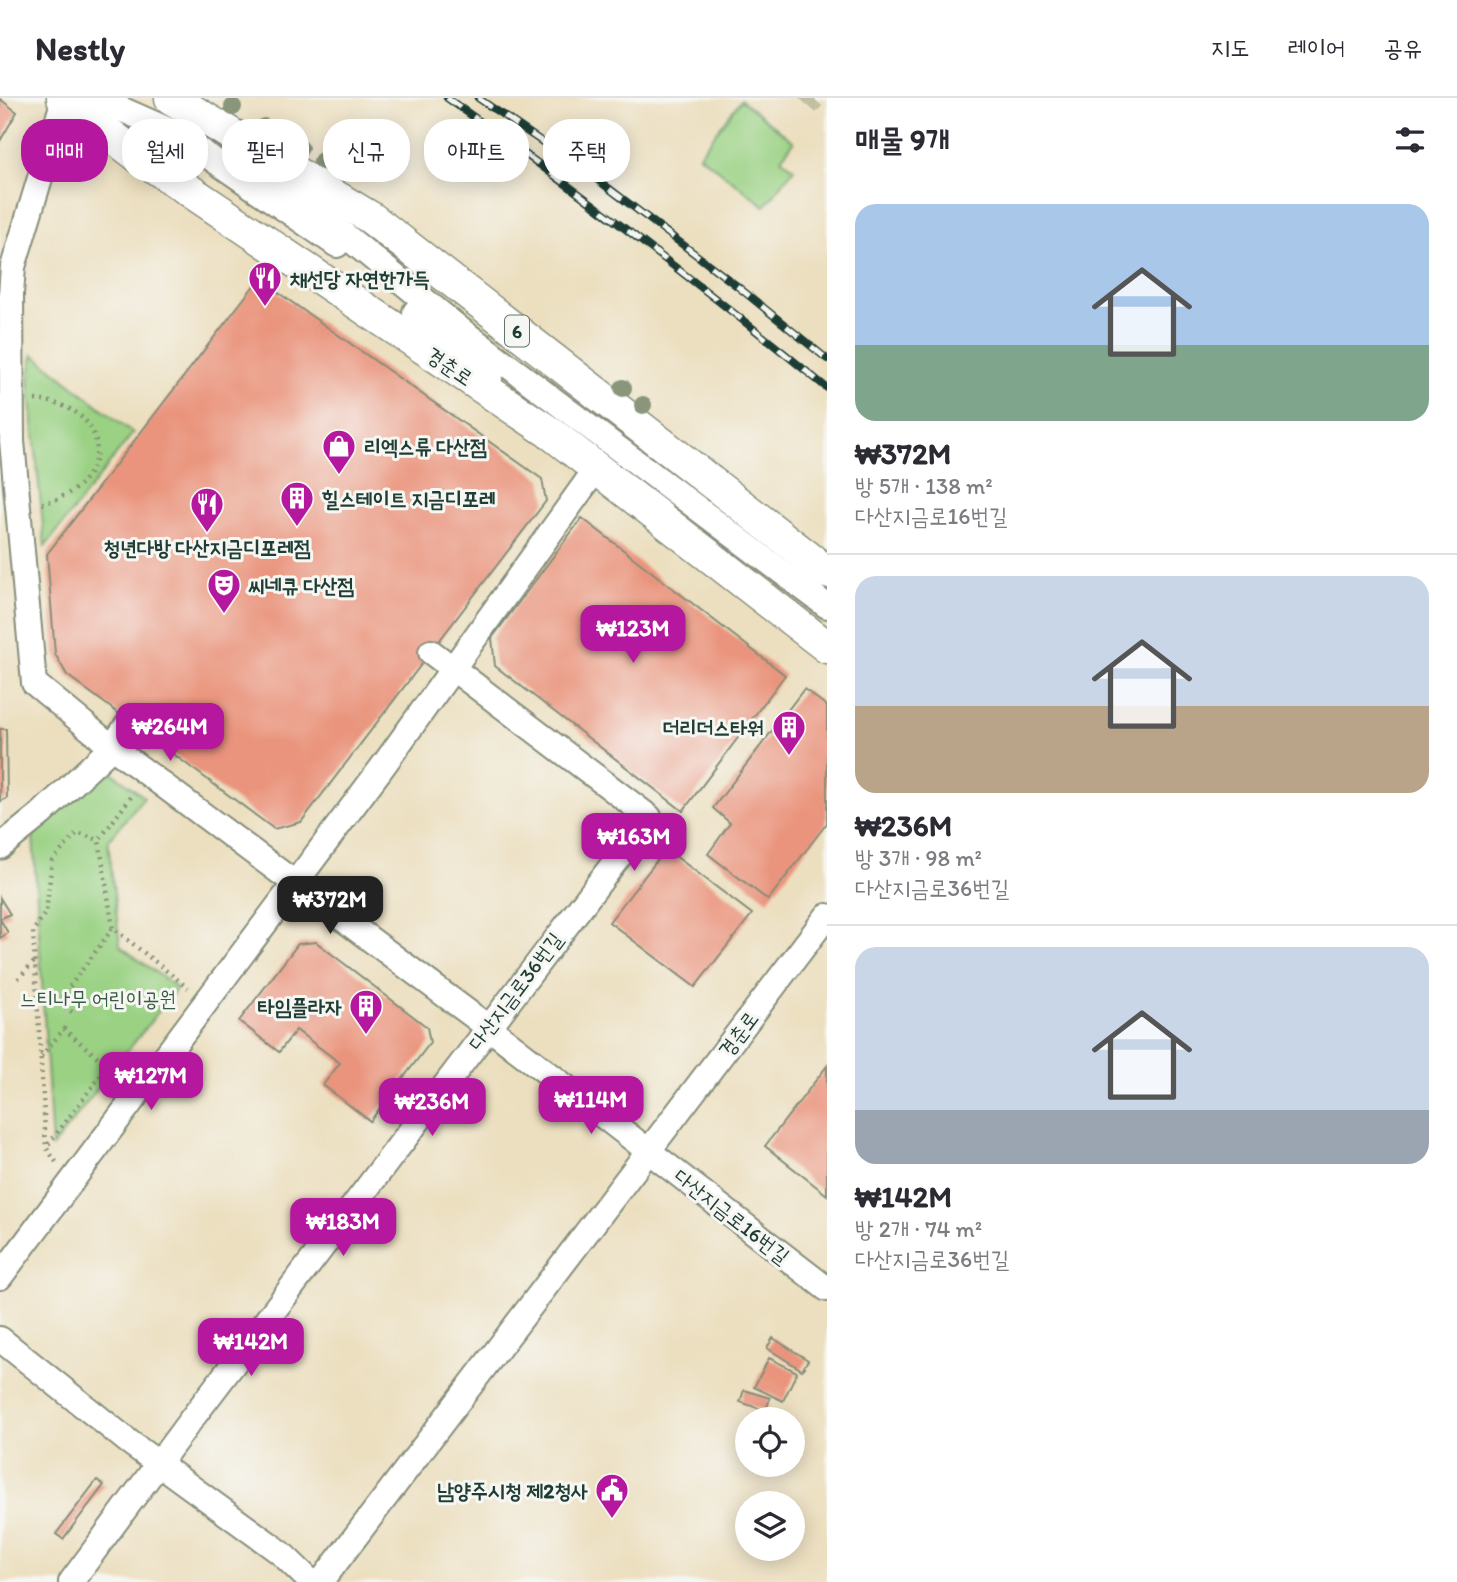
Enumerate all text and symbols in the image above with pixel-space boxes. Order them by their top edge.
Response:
text: Nestly [35,29,125,68]
text: 지도 [1211,33,1249,62]
text: 레이어 [1287,33,1345,62]
text: 공유 [1383,33,1422,62]
chip: 매매 [21,119,108,182]
chip: 월세 [122,119,208,182]
chip: 필터 [222,119,309,182]
chip: 신규 [323,119,410,182]
chip: 아파트 [424,119,529,182]
chip: 주택 [543,119,630,182]
text: 매물 9개 [855,121,950,158]
icon: filters [1391,121,1429,159]
icon: home [1079,249,1205,375]
restaurant icon: 채선당 자연한가득 [246,259,284,308]
place label: 채선당 자연한가득 [289,266,430,291]
road number: 6 [505,316,529,346]
street label: 경춘로 [422,341,478,391]
shop icon: 리엑스류 다산점 [320,427,358,476]
place label: 리엑스류 다산점 [364,434,487,459]
text: ₩372M [855,435,951,472]
text: 방 5개 · 138 m² [855,472,993,500]
building icon: 힐스테이트 지금디포레 [278,479,316,528]
restaurant icon: 청년다방 다산지금디포레점 [188,485,226,534]
place label: 힐스테이트 지금디포레 [322,486,496,511]
text: 다산지금로16번길 [855,502,1007,530]
place label: 청년다방 다산지금디포레점 [103,535,311,560]
theatre icon: 씨네큐 다산점 [205,566,243,615]
place label: 씨네큐 다산점 [248,573,354,598]
pin: ₩123M [584,606,682,665]
text: ₩123M [596,614,670,642]
icon: home [1079,621,1205,747]
pin: ₩264M [121,704,219,763]
building icon: 더리더스타워 [770,708,808,757]
text: ₩264M [132,712,208,740]
place label: 더리더스타워 [663,715,764,740]
text: ₩236M [855,807,952,844]
pin: ₩163M [585,814,683,873]
text: ₩163M [597,822,671,850]
text: 방 3개 · 98 m² [855,844,982,872]
text: 다산지금로36번길 [855,874,1009,902]
pin: ₩372M [281,876,379,936]
text: ₩372M [293,885,367,913]
street label: 다산지금로36번길 [463,927,567,1055]
park label: 느티나무 어린이공원 [20,986,176,1011]
building icon: 타임플라자 [347,987,385,1036]
icon: home [1079,992,1205,1118]
place label: 타임플라자 [258,994,342,1019]
street label: 경춘로 [713,1006,763,1062]
pin: ₩127M [102,1052,200,1112]
text: ₩127M [115,1061,187,1089]
pin: ₩114M [542,1076,640,1136]
pin: ₩236M [383,1079,481,1138]
text: ₩114M [555,1085,627,1113]
text: ₩236M [395,1087,469,1115]
street label: 다산지금로16번길 [669,1163,795,1269]
text: ₩142M [855,1178,952,1215]
pin: ₩183M [294,1198,392,1258]
text: ₩183M [306,1207,380,1235]
text: 방 2개 · 74 m² [855,1215,982,1243]
text: 다산지금로36번길 [855,1245,1009,1273]
pin: ₩142M [202,1318,300,1378]
text: ₩142M [214,1327,288,1355]
map controls [735,1407,805,1561]
button: locate [735,1407,805,1477]
public building icon: 남양주시청 제2청사 [593,1471,631,1520]
place label: 남양주시청 제2청사 [437,1478,588,1503]
button: layers [735,1491,805,1561]

